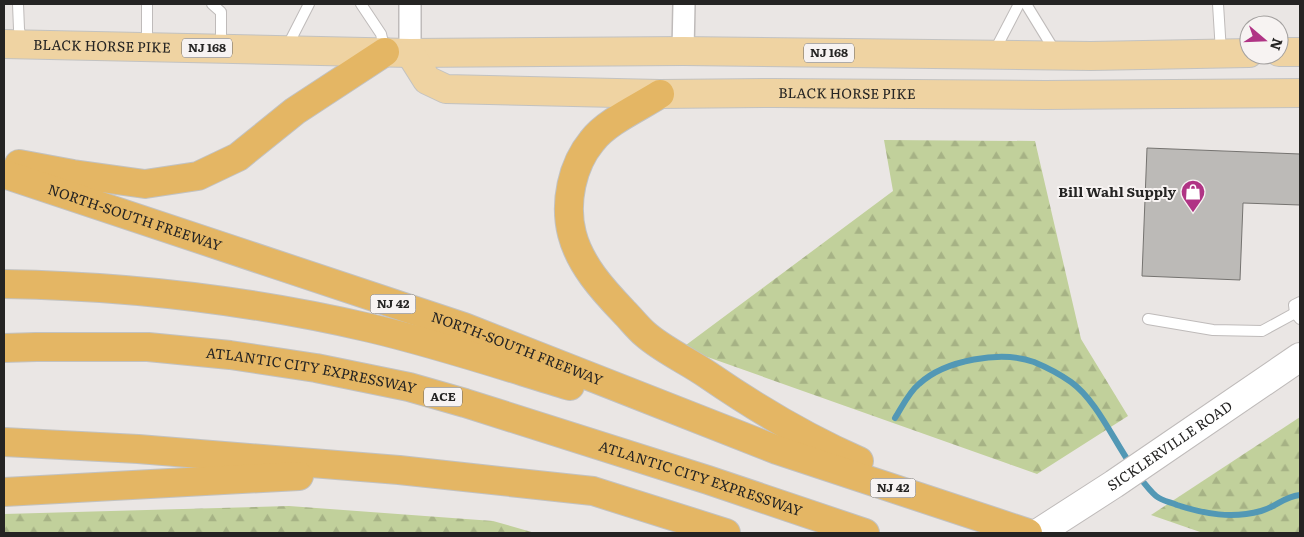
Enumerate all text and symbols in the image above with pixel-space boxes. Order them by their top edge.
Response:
north arrow [1239,15,1289,65]
street label: BLACK HORSE PIKE [33,34,171,57]
text: N [1266,36,1289,54]
road number: NJ 168 [182,38,232,58]
road number: NJ 168 [804,44,854,62]
street label: BLACK HORSE PIKE [778,82,916,103]
street label: NORTH-SOUTH FREEWAY [46,178,225,255]
shop icon: Bill Wahl Supply [1180,179,1206,213]
place label: Bill Wahl Supply [1058,181,1176,201]
road number: NJ 42 [370,294,416,314]
street label: NORTH-SOUTH FREEWAY [429,306,606,390]
street label: ATLANTIC CITY EXPRESSWAY [205,342,419,398]
road number: ACE [424,388,462,407]
street label: SICKLERVILLE ROAD [1103,395,1236,495]
street label: ATLANTIC CITY EXPRESSWAY [597,435,805,520]
road number: NJ 42 [870,478,916,498]

